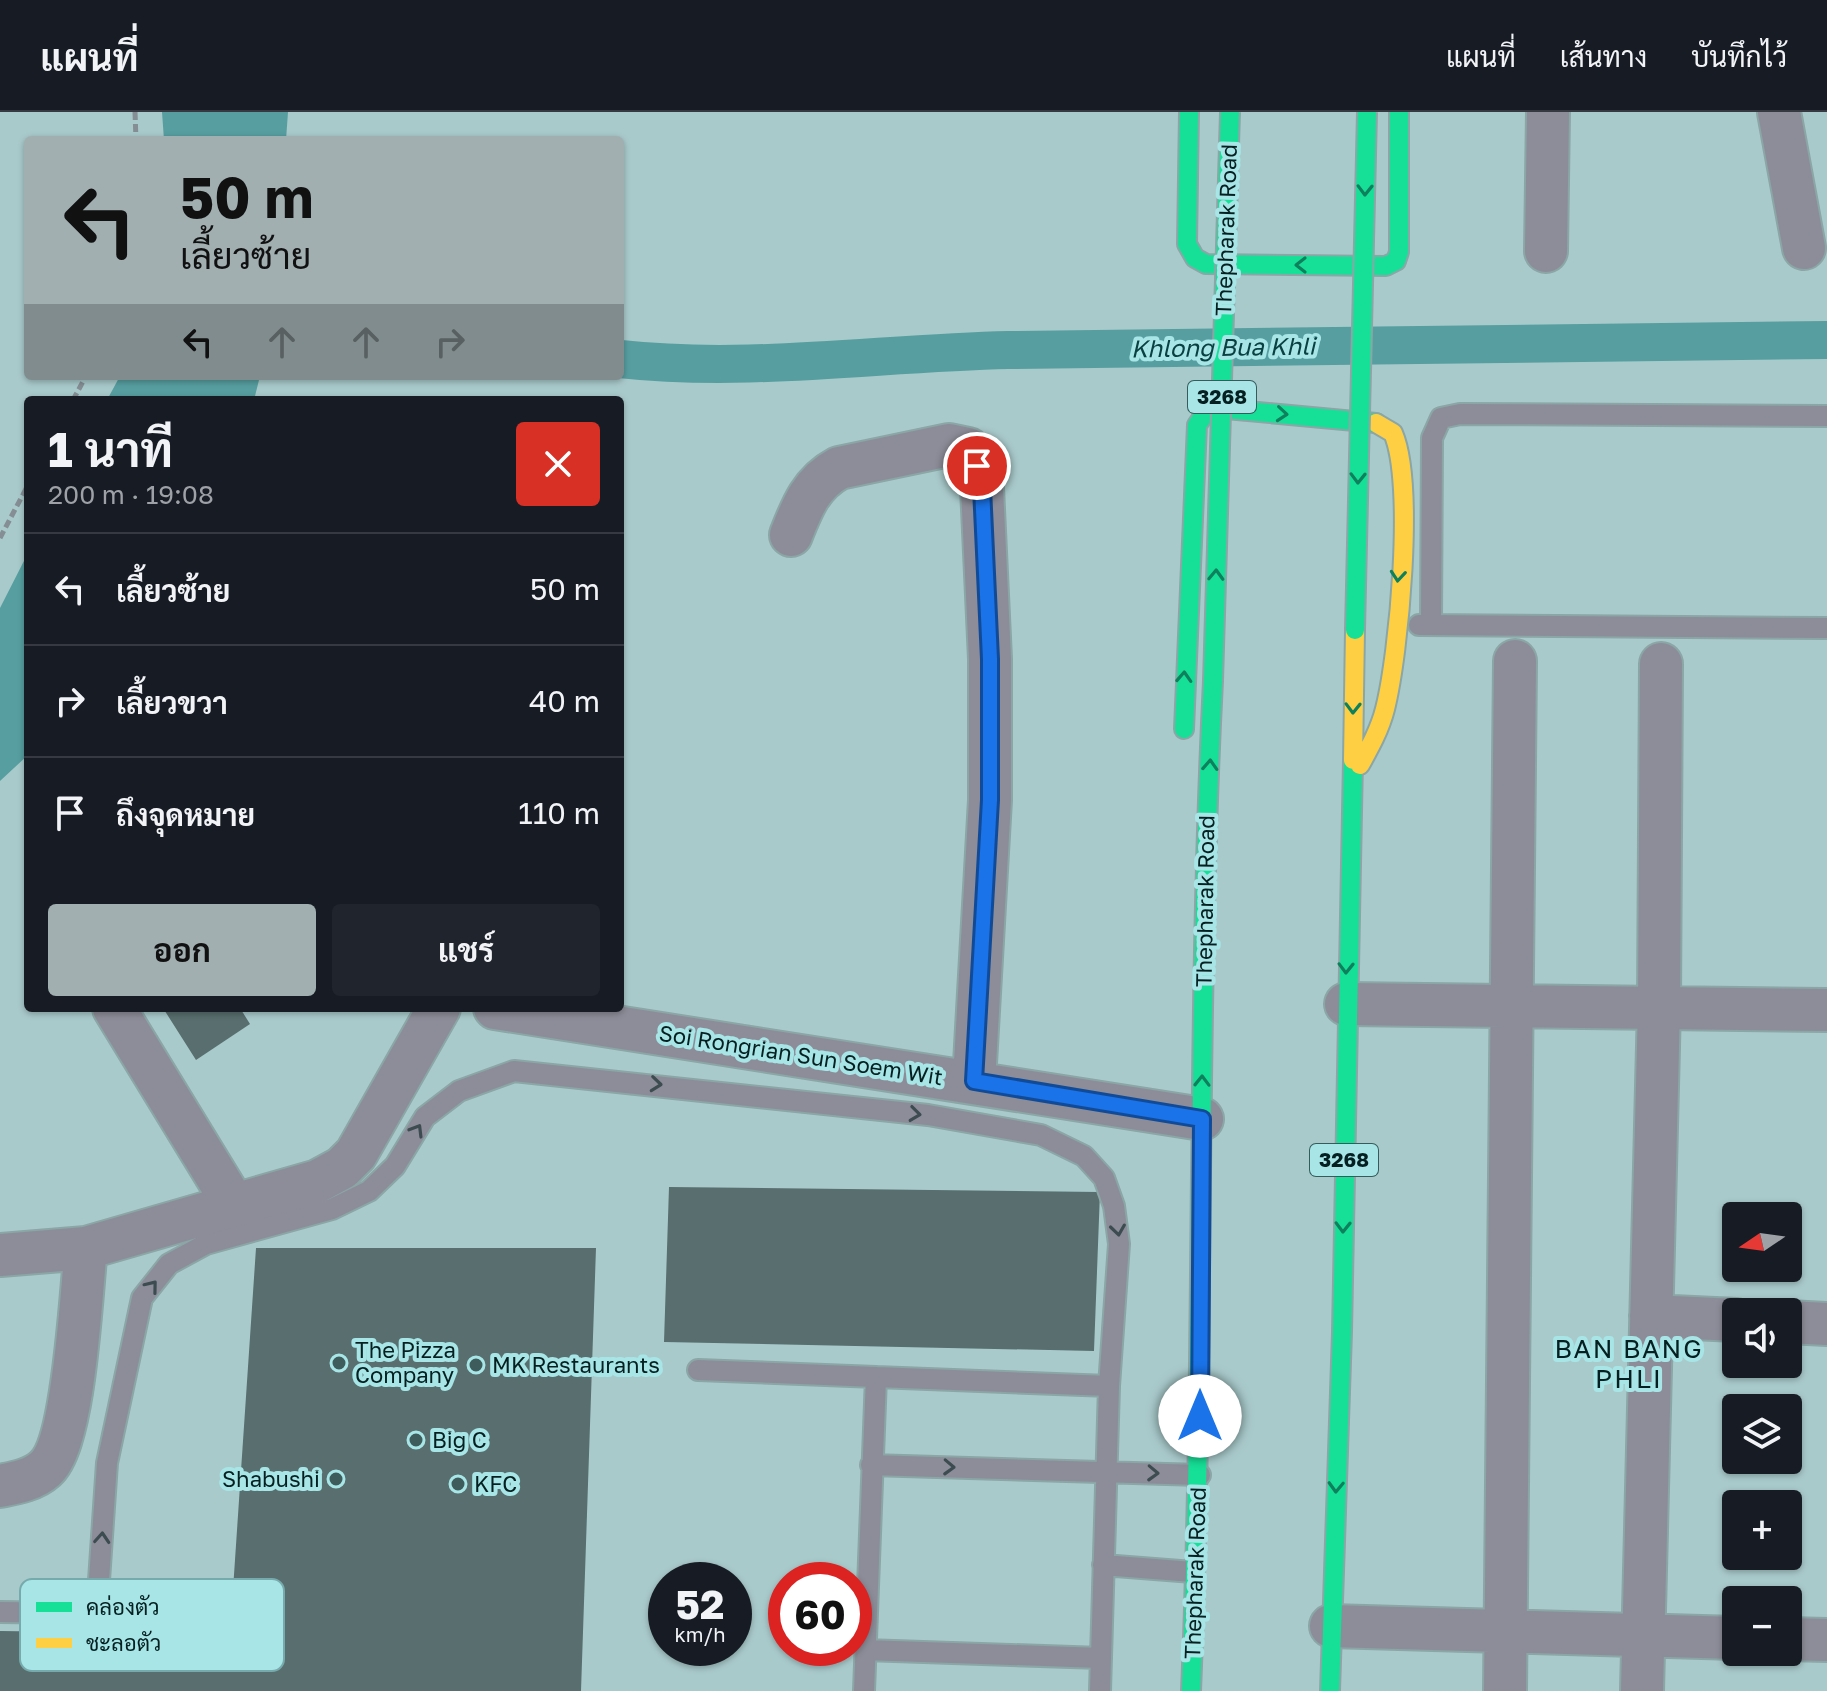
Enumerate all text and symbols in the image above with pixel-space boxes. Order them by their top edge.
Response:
text: แผนที่ [40,34,139,79]
text: แผนที่ [1446,40,1516,73]
text: เส้นทาง [1560,40,1647,73]
text: บันทึกไว้ [1691,40,1787,73]
street label: Thepharak Road [1209,144,1242,316]
text: 50 m [180,163,314,230]
icon: left [48,168,152,272]
one-way arrow [1357,184,1374,197]
text: เลี้ยวซ้าย [180,234,311,277]
one-way arrow [1294,256,1307,274]
icon: left [176,320,220,364]
icon: ahead [260,320,304,364]
icon: ahead [344,320,388,364]
icon: right [428,320,472,364]
water label: Khlong Bua Khli [1131,330,1318,364]
road number: 3268 [1188,381,1256,413]
one-way arrow [1276,405,1289,422]
text: 1 นาที [48,420,173,478]
button: close [516,422,600,506]
pin [943,432,1011,500]
icon: arrive [955,444,999,488]
one-way arrow [1350,472,1367,485]
text: 200 m · 19:08 [48,479,214,510]
icon: left [48,567,92,611]
one-way arrow [1208,568,1225,581]
one-way arrow [1390,570,1407,583]
text: 50 m [530,571,600,607]
text: เลี้ยวซ้าย [116,573,230,609]
one-way arrow [1176,670,1193,683]
icon: right [48,679,92,723]
text: 40 m [529,683,600,719]
text: เลี้ยวขวา [116,685,228,721]
one-way arrow [1344,702,1361,715]
one-way arrow [1201,758,1218,771]
icon: arrive [48,791,92,835]
text: 110 m [518,795,600,831]
text: ถึงจุดหมาย [116,797,255,833]
street label: Thepharak Road [1190,815,1219,987]
button: ออก [48,904,316,996]
button: แชร์ [332,904,600,996]
one-way arrow [1338,962,1355,975]
street label: Soi Rongrian Sun Soem Wit [657,1019,945,1090]
one-way arrow [1193,1074,1211,1087]
one-way arrow [650,1076,663,1093]
one-way arrow [909,1105,922,1122]
one-way arrow [407,1124,423,1139]
road number: 3268 [1310,1144,1378,1176]
north arrow [1722,1202,1802,1282]
map controls [1722,1202,1802,1666]
one-way arrow [1334,1221,1352,1234]
one-way arrow [1109,1224,1126,1237]
one-way arrow [142,1280,156,1295]
button: sound [1722,1298,1802,1378]
district label: BAN BANG PHLI [1555,1333,1704,1394]
place label: The Pizza Company [355,1336,456,1388]
place label: MK Restaurants [492,1351,660,1378]
marker: The Pizza Company [330,1354,348,1372]
marker: MK Restaurants [467,1356,485,1374]
position arrow [1158,1374,1242,1458]
button: layers [1722,1394,1802,1474]
place label: Big C [432,1426,487,1453]
marker: Big C [407,1431,425,1449]
one-way arrow [943,1459,956,1476]
place label: Shabushi [222,1465,320,1492]
one-way arrow [1147,1465,1160,1482]
marker: Shabushi [327,1470,345,1488]
place label: KFC [474,1470,517,1497]
marker: KFC [449,1475,467,1493]
one-way arrow [1328,1481,1345,1494]
street label: Thepharak Road [1178,1487,1211,1659]
button: + [1722,1490,1802,1570]
one-way arrow [93,1531,110,1544]
speed limit sign: 60 [768,1562,872,1666]
legend [20,1579,284,1671]
text: 52 [676,1580,724,1628]
button: − [1722,1586,1802,1666]
text: คล่องตัว [86,1593,160,1620]
text: km/h [675,1622,725,1646]
text: ชะลอตัว [86,1629,161,1656]

